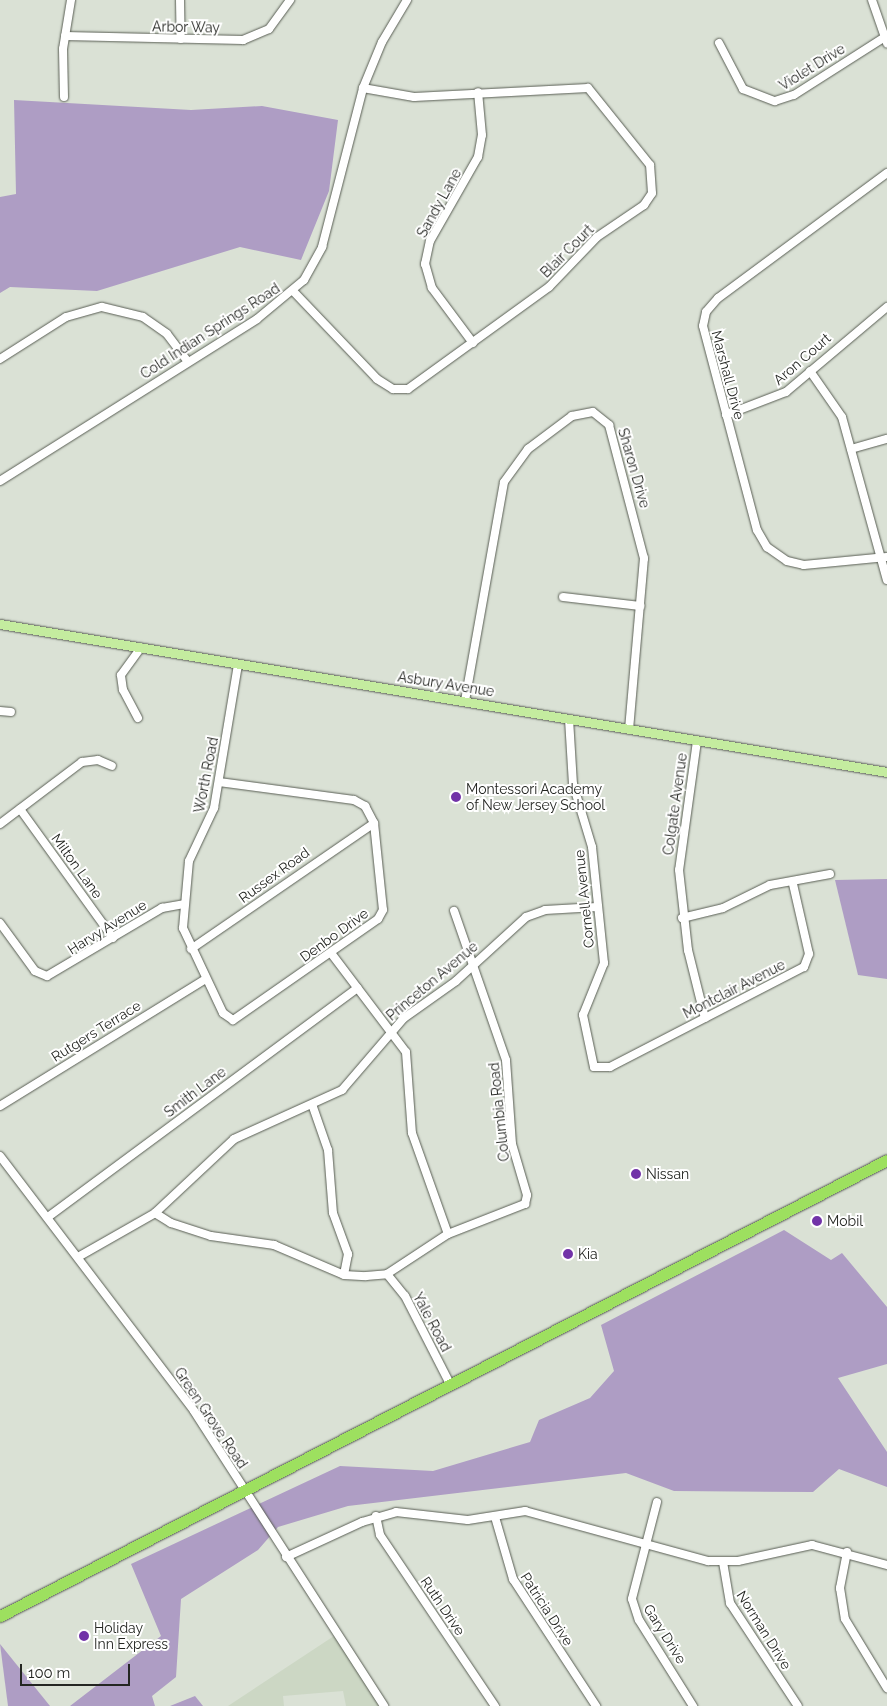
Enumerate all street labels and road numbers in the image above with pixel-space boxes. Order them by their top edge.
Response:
street label: Arbor Way [151,18,221,36]
street label: Violet Drive [776,40,848,94]
street label: Sandy Lane [413,166,465,240]
street label: Blair Court [537,221,597,281]
street label: Cold Indian Springs Road [137,280,283,382]
street label: Marshall Drive [708,328,748,422]
street label: Aron Court [770,330,834,388]
street label: Sharon Drive [615,426,653,510]
street label: Asbury Avenue [396,668,496,700]
street label: Worth Road [190,736,222,814]
street label: Colgate Avenue [659,752,691,856]
street label: Milton Lane [48,830,106,902]
street label: Russex Road [235,844,313,906]
street label: Cornell Avenue [570,849,598,949]
street label: Harvy Avenue [64,896,150,958]
street label: Denbo Drive [297,905,371,965]
street label: Princeton Avenue [383,938,481,1024]
street label: Montclair Avenue [680,956,788,1022]
street label: Rutgers Terrace [48,997,144,1065]
street label: Columbia Road [485,1062,513,1162]
street label: Smith Lane [161,1063,229,1121]
street label: Yale Road [409,1290,455,1354]
street label: Green Grove Road [171,1364,251,1472]
street label: Patricia Drive [517,1569,577,1649]
street label: Ruth Drive [417,1573,469,1639]
street label: Norman Drive [733,1588,795,1672]
street label: Gary Drive [640,1601,690,1667]

